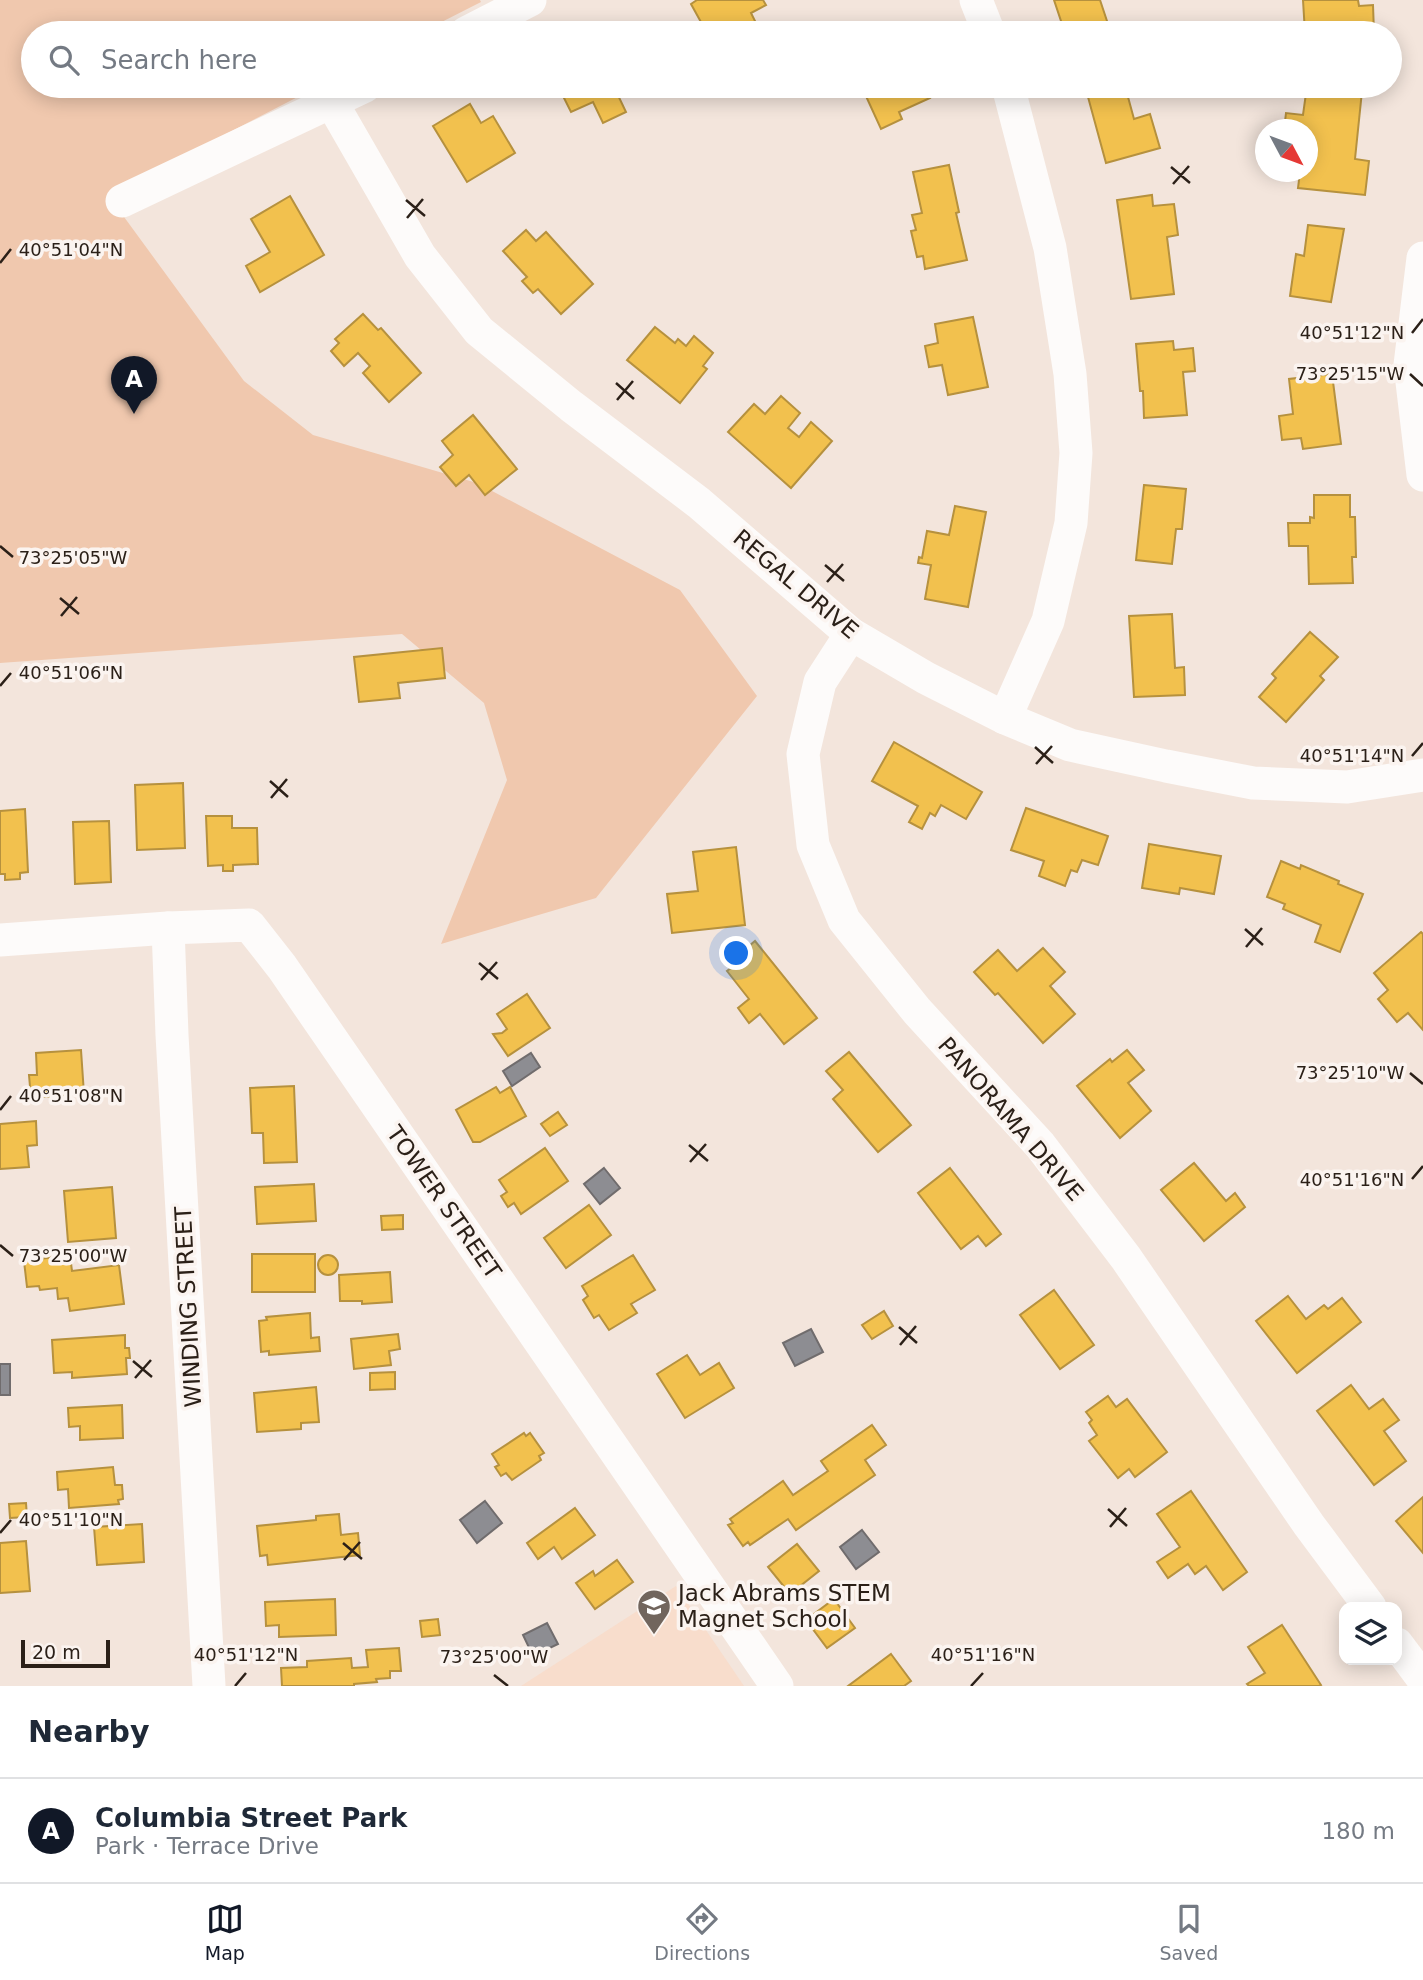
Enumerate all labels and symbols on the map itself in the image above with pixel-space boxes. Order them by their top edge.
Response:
north arrow [1255,119,1318,182]
text: 40°51'04"N [19,239,123,260]
text: 40°51'12"N [1300,322,1404,343]
pin: A [111,356,157,414]
text: 73°25'15"W [1296,363,1405,384]
street label: REGAL DRIVE [728,524,864,644]
text: 73°25'05"W [19,547,128,568]
text: 40°51'06"N [19,662,123,683]
text: 40°51'14"N [1300,745,1404,766]
your location [719,936,753,970]
street label: PANORAMA DRIVE [933,1032,1089,1206]
text: 73°25'10"W [1296,1062,1405,1083]
text: 40°51'08"N [19,1085,123,1106]
street label: TOWER STREET [381,1120,507,1284]
text: 40°51'16"N [1300,1169,1404,1190]
street label: WINDING STREET [170,1205,206,1408]
text: 73°25'00"W [19,1245,128,1266]
text: 40°51'10"N [19,1509,123,1530]
place label: Jack Abrams STEM Magnet School [676,1580,891,1632]
school or university icon: Jack Abrams STEM Magnet School [635,1587,673,1636]
scale bar [21,1637,110,1669]
text: 40°51'12"N [194,1644,298,1665]
text: 40°51'16"N [931,1644,1035,1665]
text: 73°25'00"W [440,1646,549,1667]

